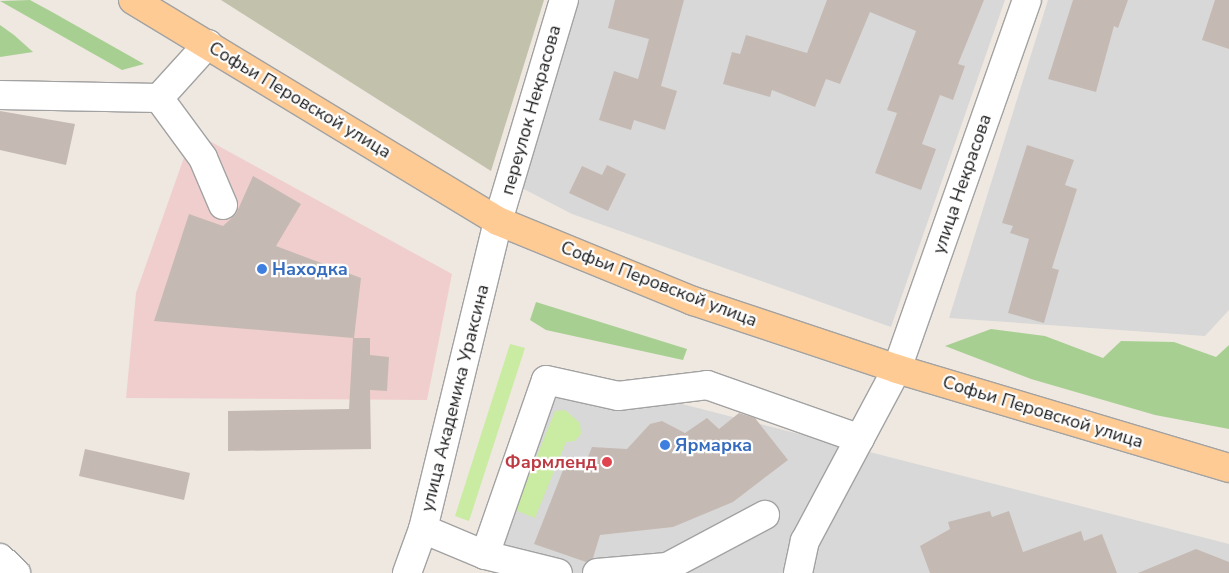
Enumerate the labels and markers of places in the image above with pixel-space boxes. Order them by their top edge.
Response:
place label: Находка [272,258,348,280]
marker: Находка [256,263,268,275]
place label: Ярмарка [675,434,752,456]
marker: Ярмарка [659,439,671,451]
place label: Фармленд [505,451,597,473]
marker: Фармленд [601,456,613,468]

